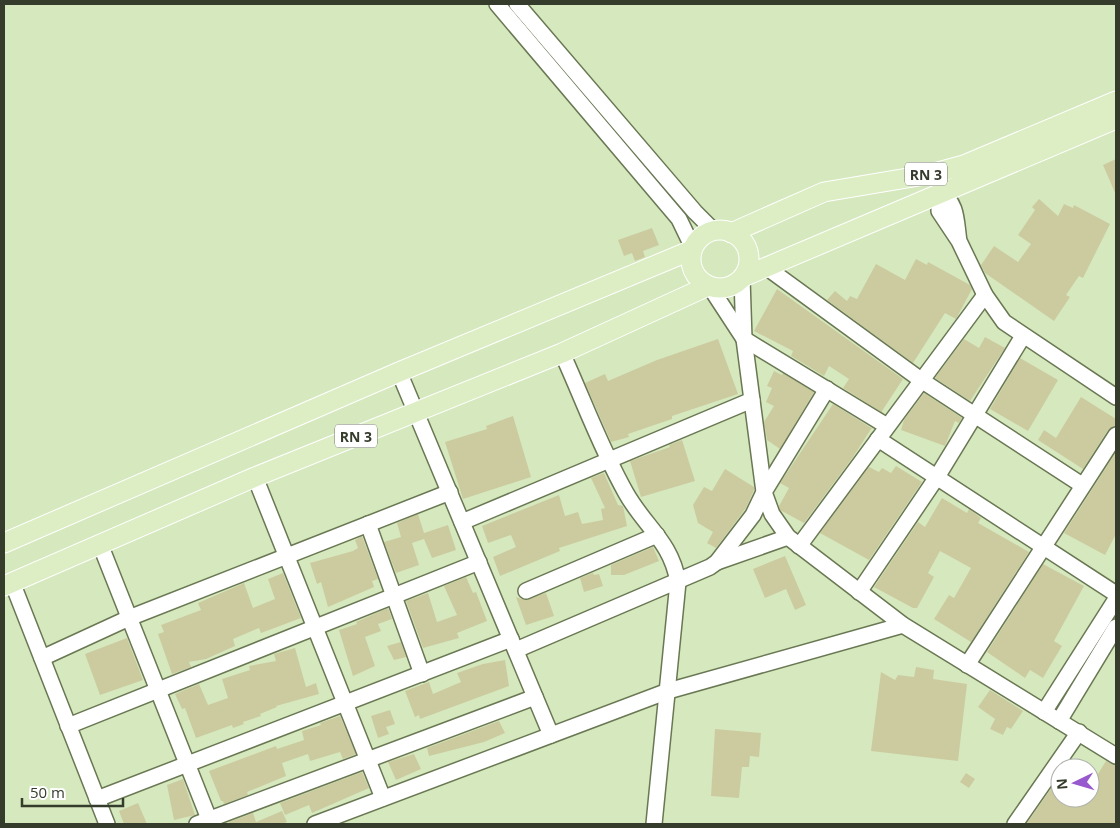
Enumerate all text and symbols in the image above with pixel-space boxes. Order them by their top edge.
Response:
road number: RN 3 [905,162,947,185]
road number: RN 3 [335,424,377,448]
north arrow [1050,758,1100,808]
scale bar [22,776,124,808]
text: N [1052,778,1072,791]
text: 50 m [30,782,65,802]

